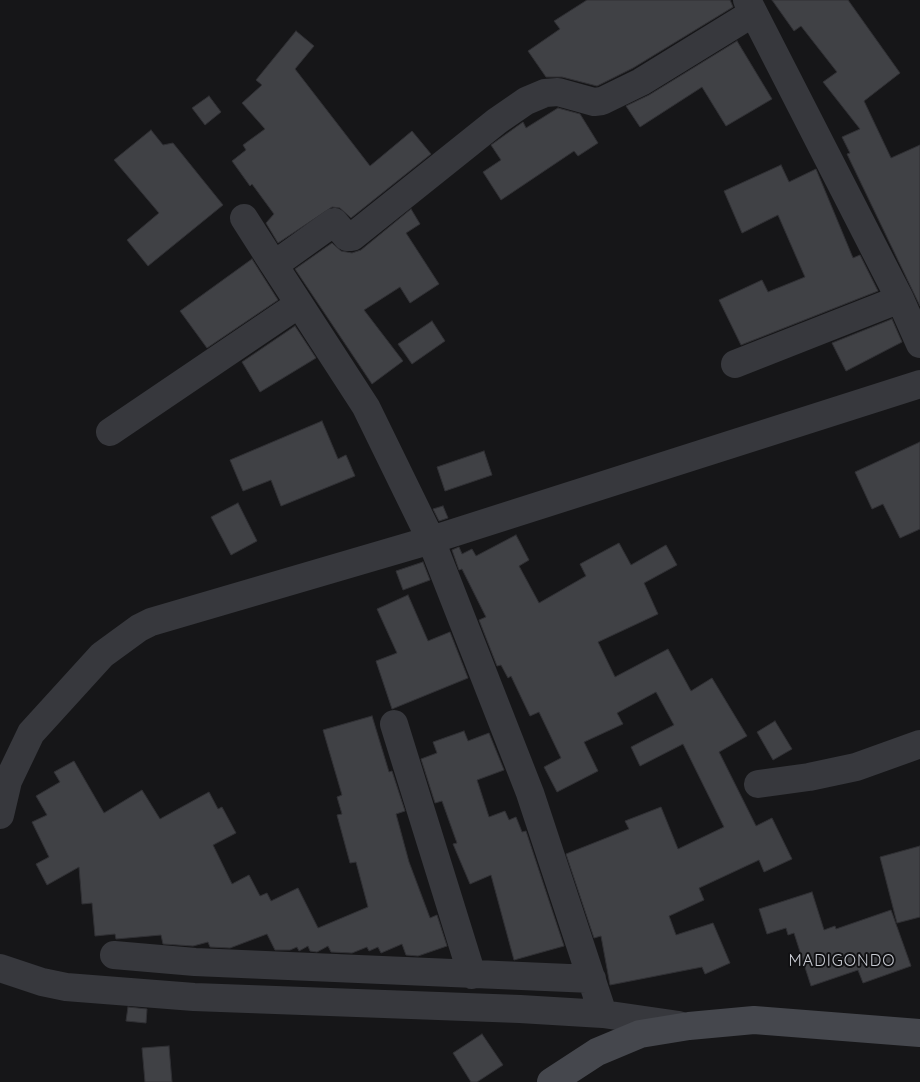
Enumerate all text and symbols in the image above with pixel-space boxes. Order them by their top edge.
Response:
district label: MADIGONDO [787,951,897,971]

